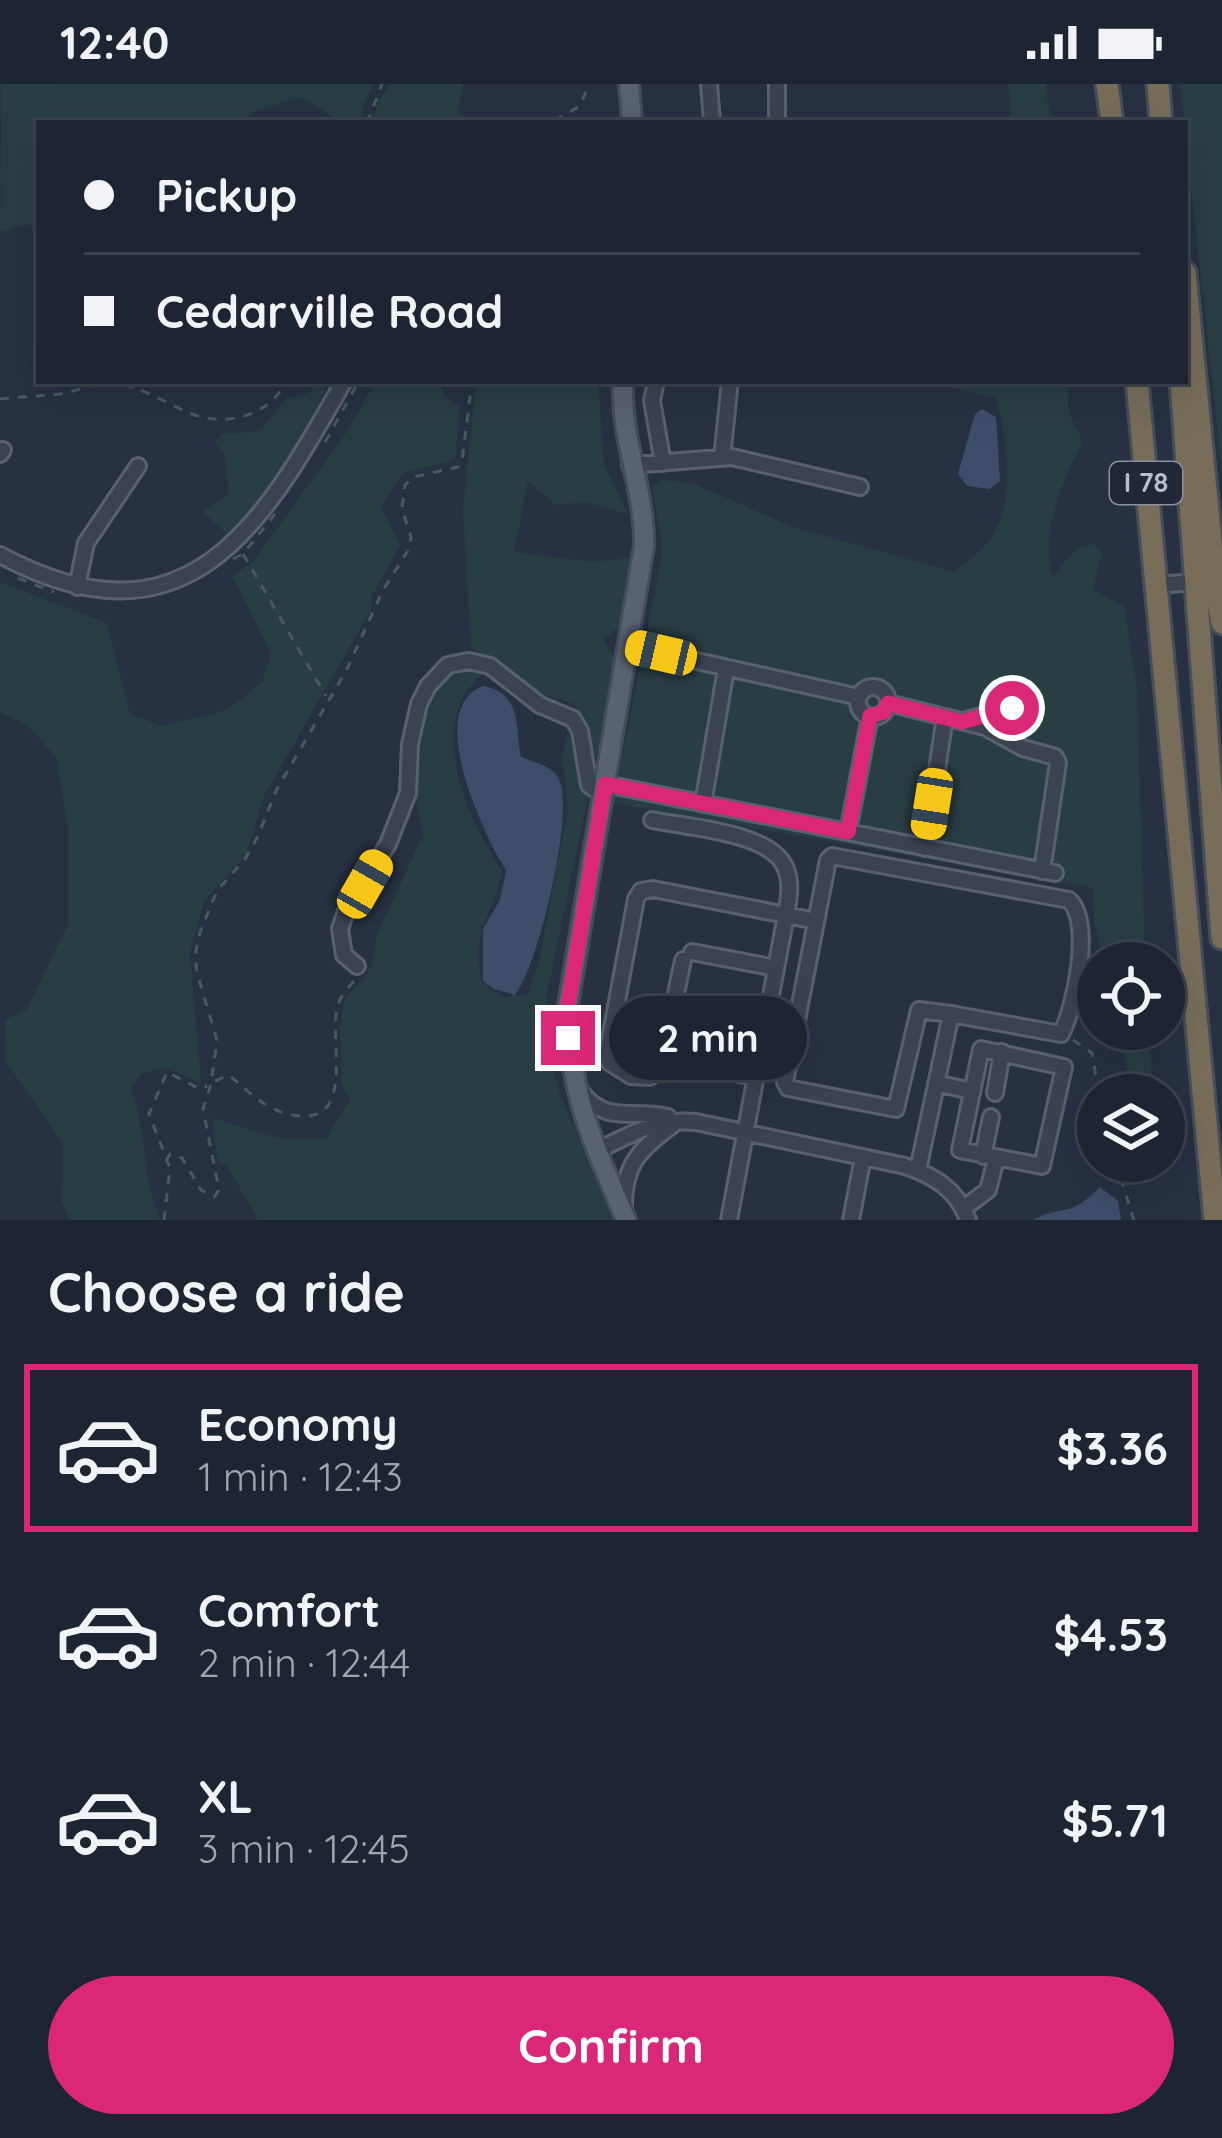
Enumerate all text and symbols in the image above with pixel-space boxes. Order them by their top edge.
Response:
text: 12:40 [60,14,170,70]
text: Pickup [156,167,297,223]
text: Cedarville Road [156,283,503,339]
road number: I 78 [1110,462,1182,504]
car [622,627,700,679]
route start [985,681,1039,735]
car [909,766,955,842]
car [331,844,399,924]
map controls [1077,942,1185,1182]
button: locate [1077,942,1185,1050]
callout: 2 min [610,996,808,1080]
route end [541,1011,595,1065]
text: 2 min [657,1013,759,1062]
button: layers [1077,1074,1185,1182]
text: Choose a ride [48,1258,405,1326]
icon: car [54,1394,162,1502]
text: Economy [198,1396,398,1452]
text: $3.36 [1057,1420,1168,1476]
text: 1 min · 12:43 [198,1452,403,1501]
icon: car [54,1580,162,1688]
text: Comfort [198,1582,380,1638]
text: $4.53 [1053,1606,1168,1662]
text: 2 min · 12:44 [198,1638,410,1687]
icon: car [54,1766,162,1874]
text: XL [198,1768,253,1824]
text: $5.71 [1062,1792,1168,1848]
text: 3 min · 12:45 [198,1824,410,1873]
button: Confirm [48,1976,1174,2114]

